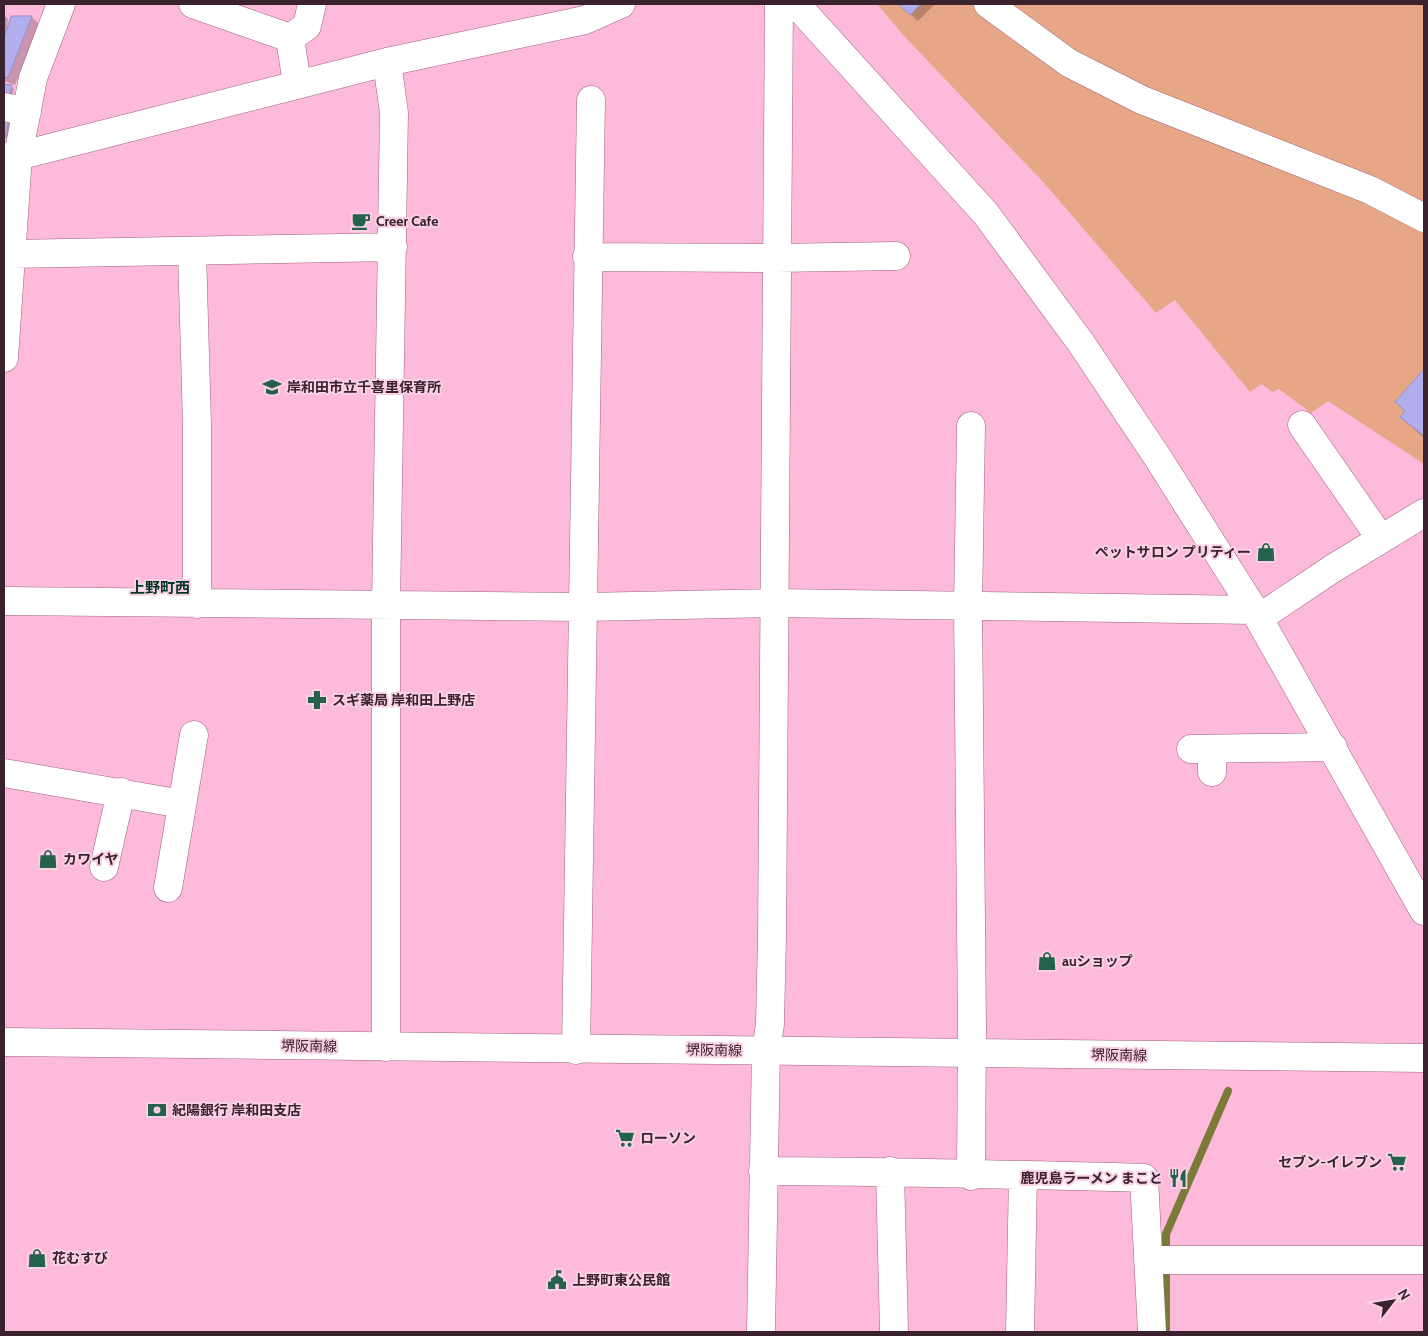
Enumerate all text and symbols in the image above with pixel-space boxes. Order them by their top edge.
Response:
cafe icon: Creer Cafe [350,210,372,232]
place label: Creer Cafe [376,212,439,230]
school or university icon: 岸和田市立千喜里保育所 [261,376,283,398]
place label: 岸和田市立千喜里保育所 [287,378,441,396]
shop icon: ペットサロン プリティー [1255,541,1277,563]
place label: ペットサロン プリティー [1095,543,1251,561]
district label: 上野町西 [130,579,190,597]
pharmacy icon: スギ薬局 岸和田上野店 [306,689,328,711]
place label: スギ薬局 岸和田上野店 [332,691,475,709]
shop icon: カワイヤ [37,848,59,870]
place label: カワイヤ [63,850,119,868]
shop icon: auショップ [1036,950,1058,972]
place label: auショップ [1062,952,1133,970]
street label: 堺阪南線 [281,1037,337,1055]
street label: 堺阪南線 [686,1041,742,1059]
street label: 堺阪南線 [1091,1046,1147,1064]
bank icon: 紀陽銀行 岸和田支店 [146,1099,168,1121]
place label: 紀陽銀行 岸和田支店 [172,1101,301,1119]
supermarket icon: ローソン [614,1127,636,1149]
place label: ローソン [640,1129,696,1147]
supermarket icon: セブン-イレブン [1386,1151,1408,1173]
place label: セブン-イレブン [1278,1153,1382,1171]
restaurant icon: 鹿児島ラーメン まこと [1167,1167,1189,1189]
place label: 鹿児島ラーメン まこと [1020,1169,1163,1187]
shop icon: 花むすび [26,1247,48,1269]
place label: 花むすび [52,1249,108,1267]
public building icon: 上野町東公民館 [546,1269,568,1291]
place label: 上野町東公民館 [572,1271,670,1289]
north arrow [1368,1276,1418,1326]
text: N [1394,1285,1414,1303]

